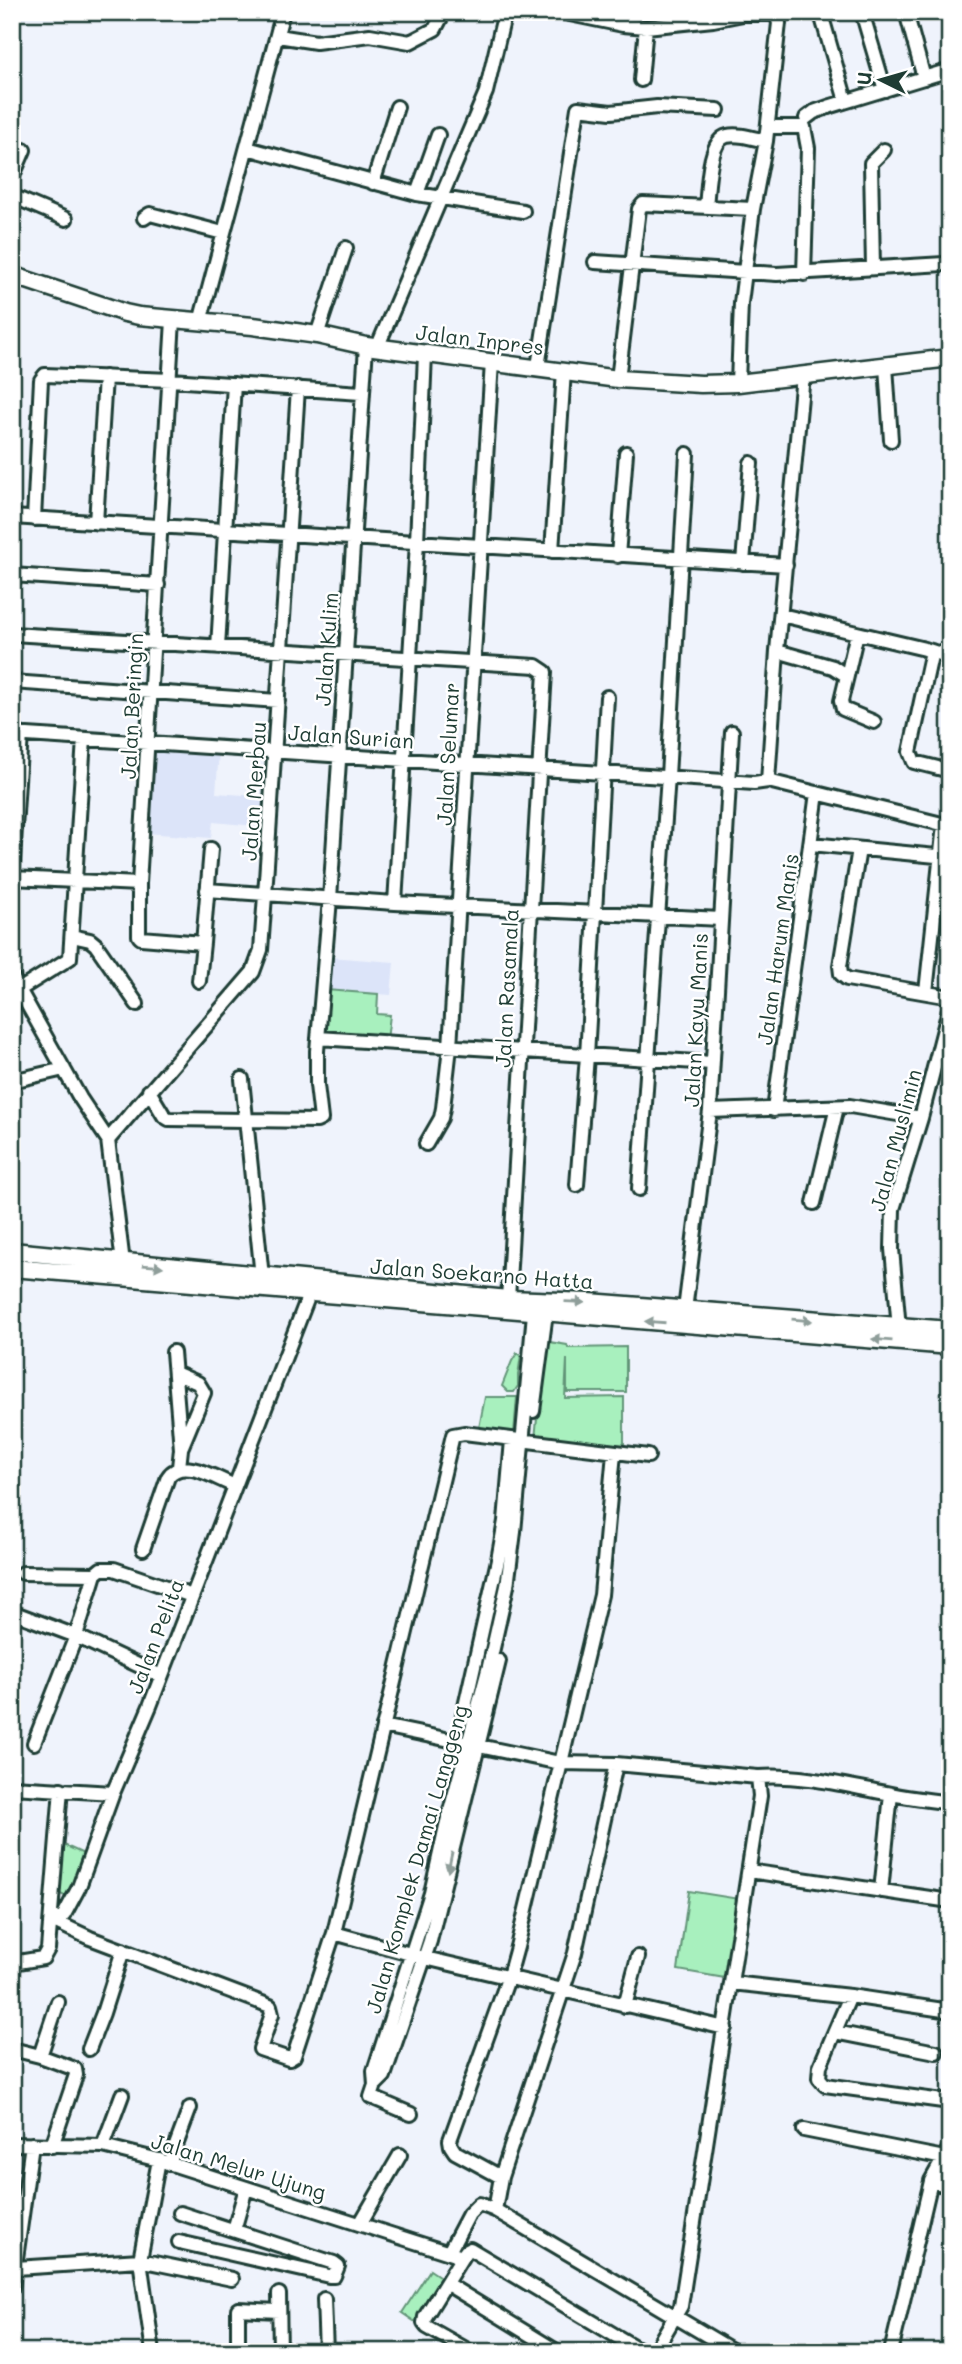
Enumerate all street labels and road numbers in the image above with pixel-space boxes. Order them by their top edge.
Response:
street label: Jalan Inpres [414,318,546,360]
street label: Jalan Kulim [309,591,343,707]
street label: Jalan Beringin [114,632,148,780]
street label: Jalan Selumar [430,682,464,826]
street label: Jalan Surian [287,718,415,754]
street label: Jalan Merbau [235,720,271,862]
street label: Jalan Harum Manis [750,852,804,1046]
street label: Jalan Rasamala [488,908,524,1068]
street label: Jalan Kayu Manis [677,932,713,1108]
street label: Jalan Muslimin [863,1066,927,1214]
street label: Jalan Soekarno Hatta [369,1252,595,1294]
street label: Jalan Pelita [121,1575,189,1697]
street label: Jalan Komplek Damai Langgeng [359,1702,473,2016]
street label: Jalan Melur Ujung [148,2127,330,2205]

